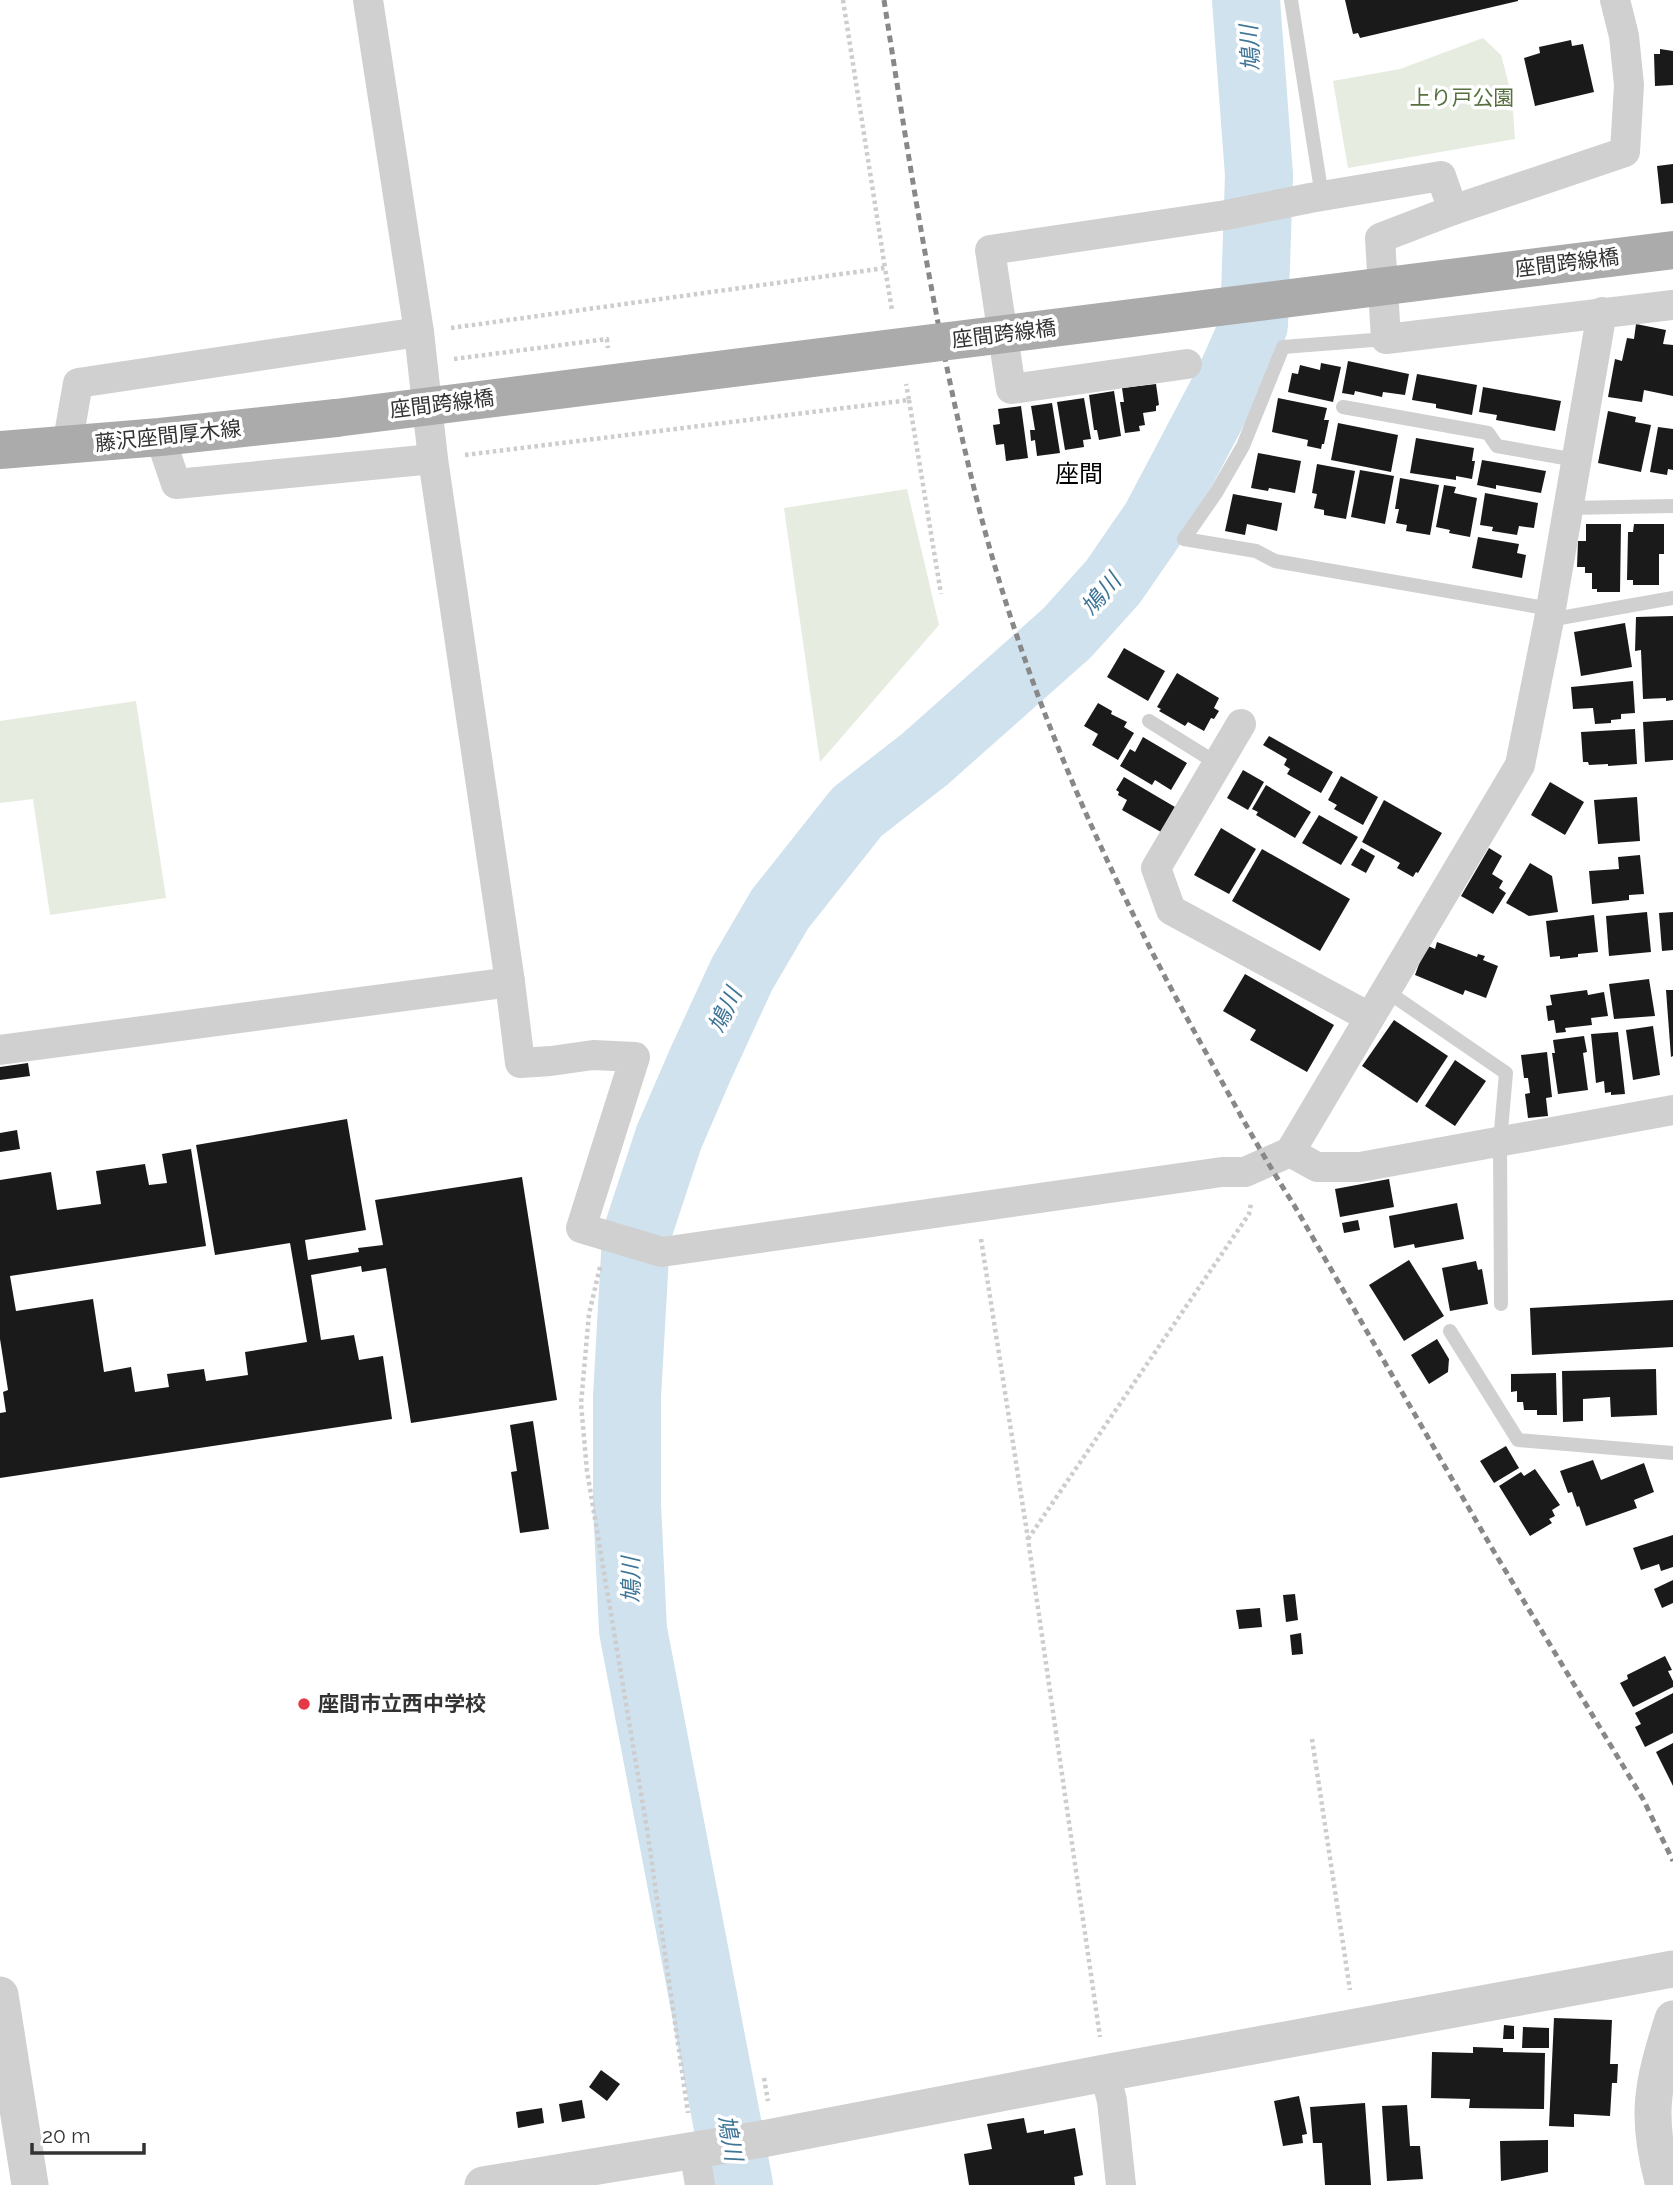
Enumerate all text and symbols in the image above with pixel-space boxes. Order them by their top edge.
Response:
water label: 鳩川 [1234,21,1265,72]
park label: 上り戸公園 [1410,85,1515,110]
street label: 座間跨線橋 [1513,244,1621,281]
street label: 座間跨線橋 [950,315,1058,352]
street label: 座間跨線橋 [388,385,496,422]
street label: 藤沢座間厚木線 [94,415,242,456]
district label: 座間 [1055,459,1103,488]
water label: 鳩川 [1075,565,1128,620]
water label: 鳩川 [703,981,748,1036]
water label: 鳩川 [617,1554,644,1603]
place label: 座間市立西中学校 [318,1691,486,1716]
marker: 座間市立西中学校 [296,1696,312,1712]
scale bar [32,2112,144,2156]
water label: 鳩川 [713,2113,749,2166]
text: 20 m [42,2123,90,2148]

